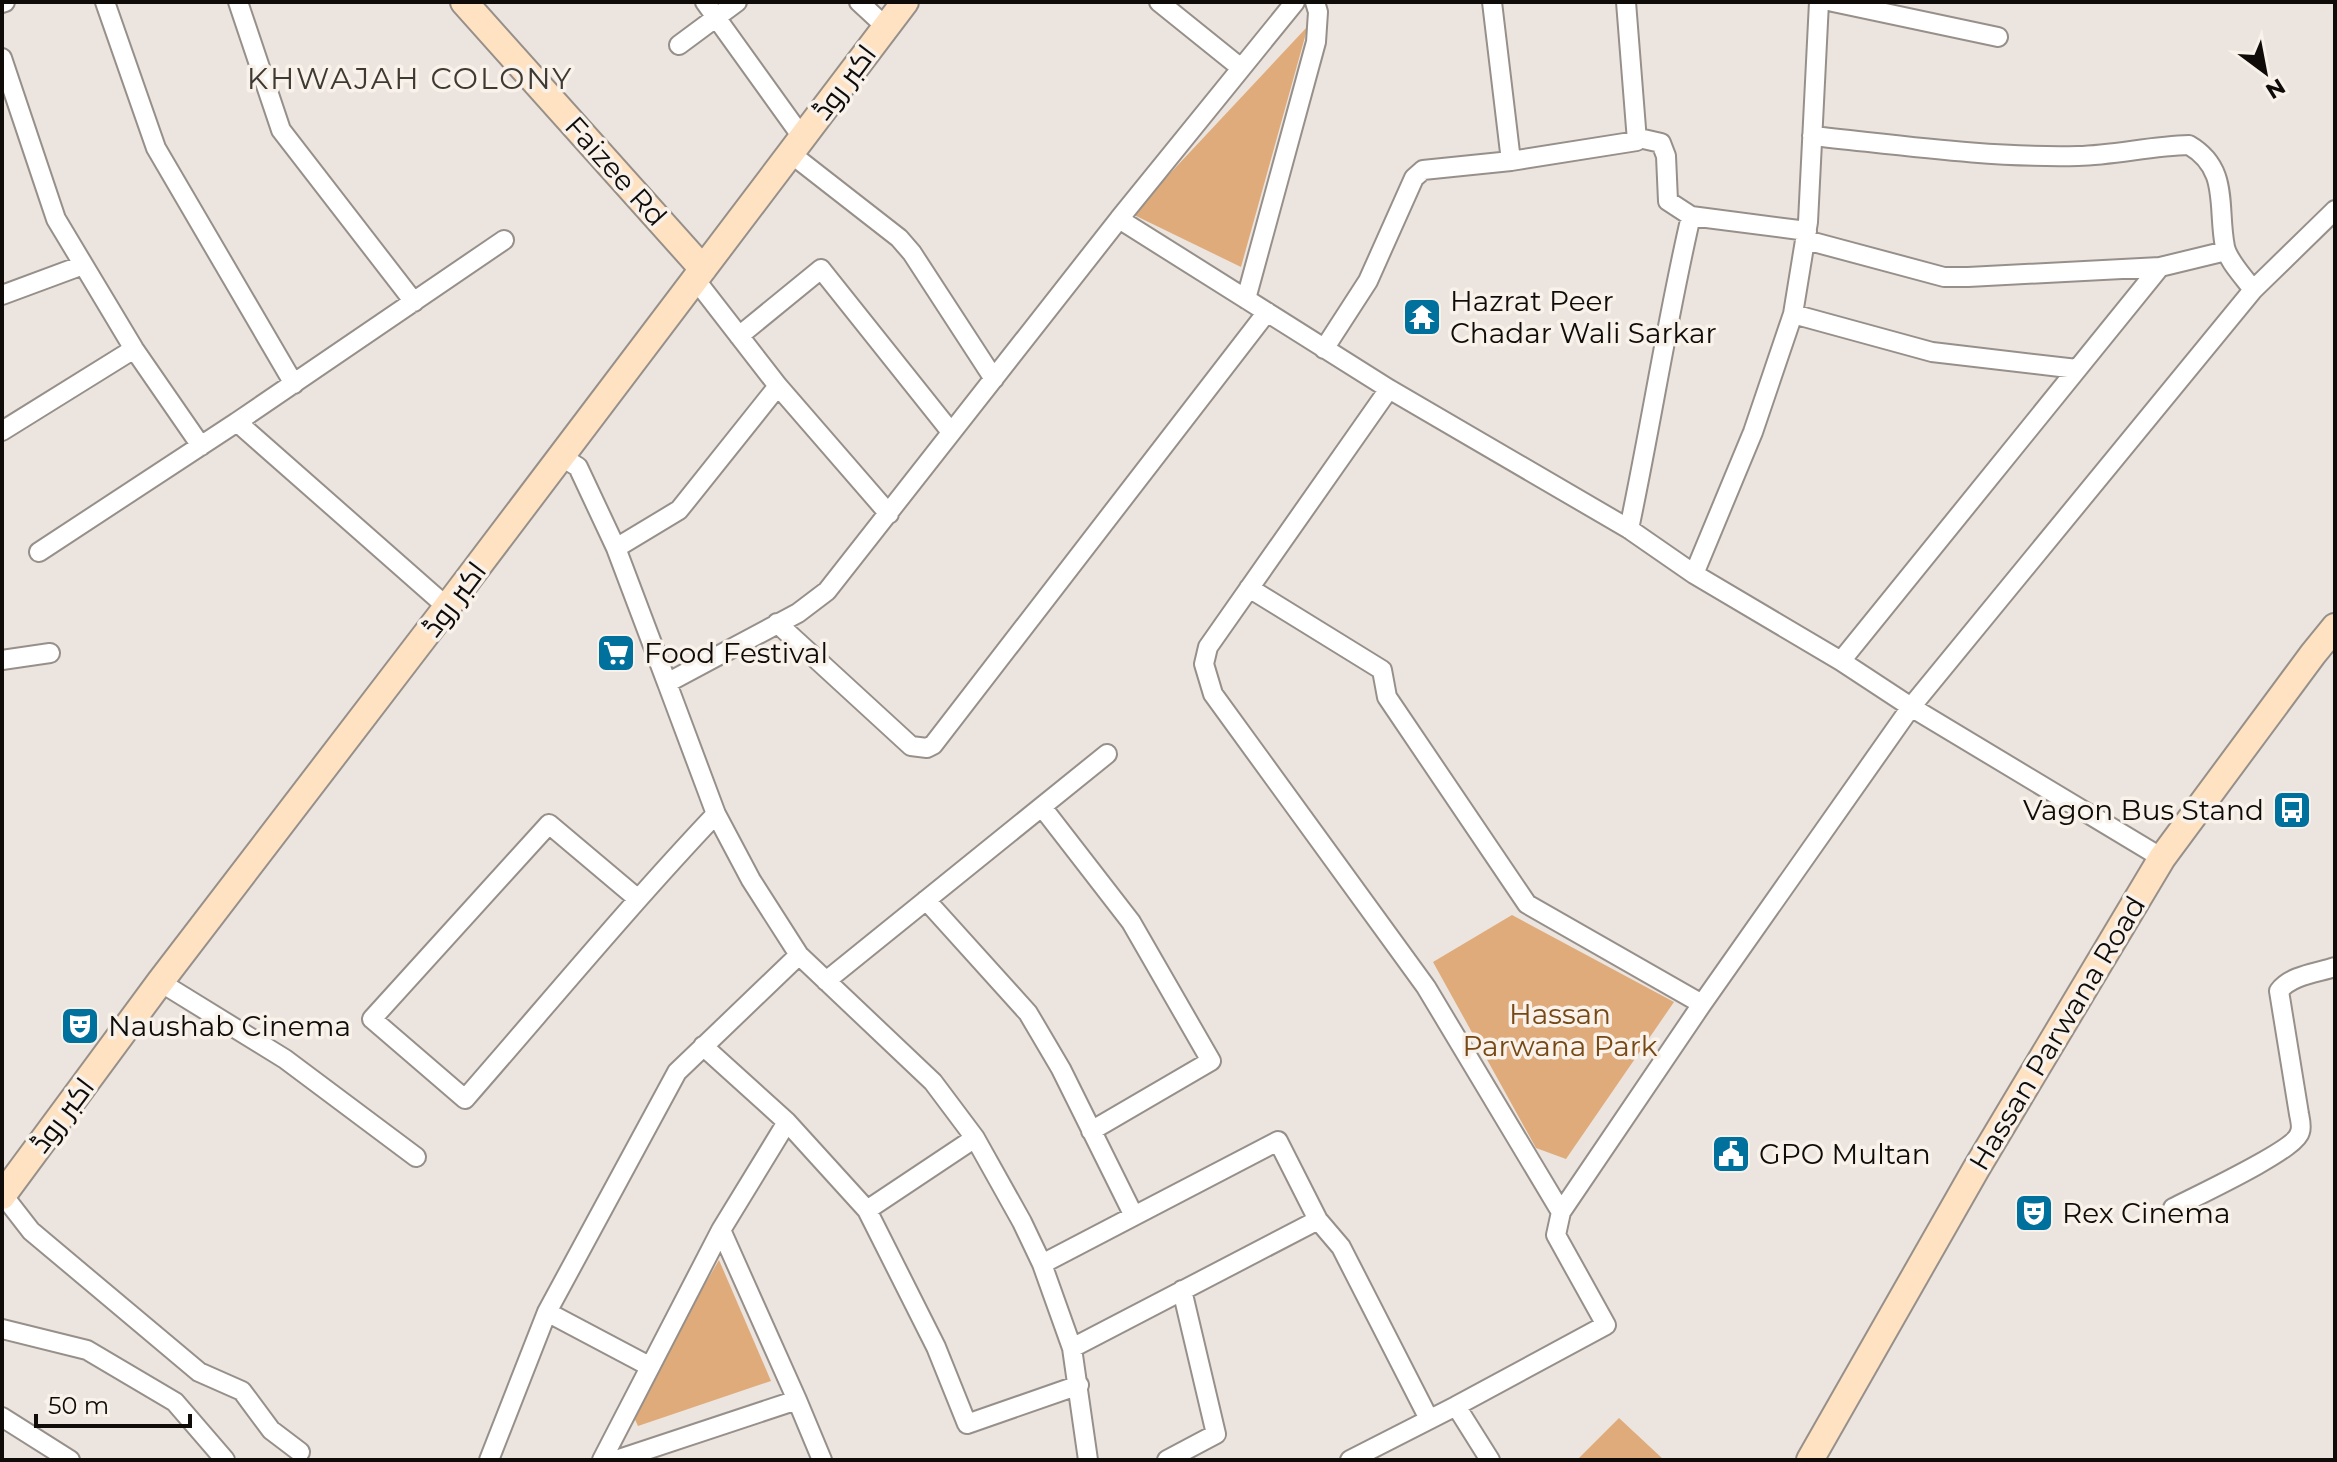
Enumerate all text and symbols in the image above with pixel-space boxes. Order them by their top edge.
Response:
north arrow [2225,32,2305,112]
street label: اکبر روڈ [805,38,883,126]
district label: KHWAJAH COLONY [247,60,573,97]
text: N [2261,72,2290,105]
street label: Faizee Rd [558,109,674,233]
place label: Hazrat Peer Chadar Wali Sarkar [1450,284,1717,350]
temple icon: Hazrat Peer Chadar Wali Sarkar [1401,296,1443,338]
street label: اکبر روڈ [415,555,493,643]
supermarket icon: Food Festival [595,632,637,674]
place label: Food Festival [644,636,828,670]
bus stop icon: Vagon Bus Stand [2271,789,2313,831]
place label: Vagon Bus Stand [2023,793,2264,827]
street label: Hassan Parwana Road [1962,890,2152,1176]
park label: Hassan Parwana Park [1462,997,1658,1063]
theatre icon: Naushab Cinema [59,1005,101,1047]
place label: Naushab Cinema [108,1009,351,1043]
street label: اکبر روڈ [23,1071,101,1159]
public building icon: GPO Multan [1710,1133,1752,1175]
place label: GPO Multan [1759,1137,1931,1171]
theatre icon: Rex Cinema [2013,1192,2055,1234]
place label: Rex Cinema [2062,1196,2230,1230]
scale bar [36,1378,190,1428]
text: 50 m [48,1391,109,1420]

